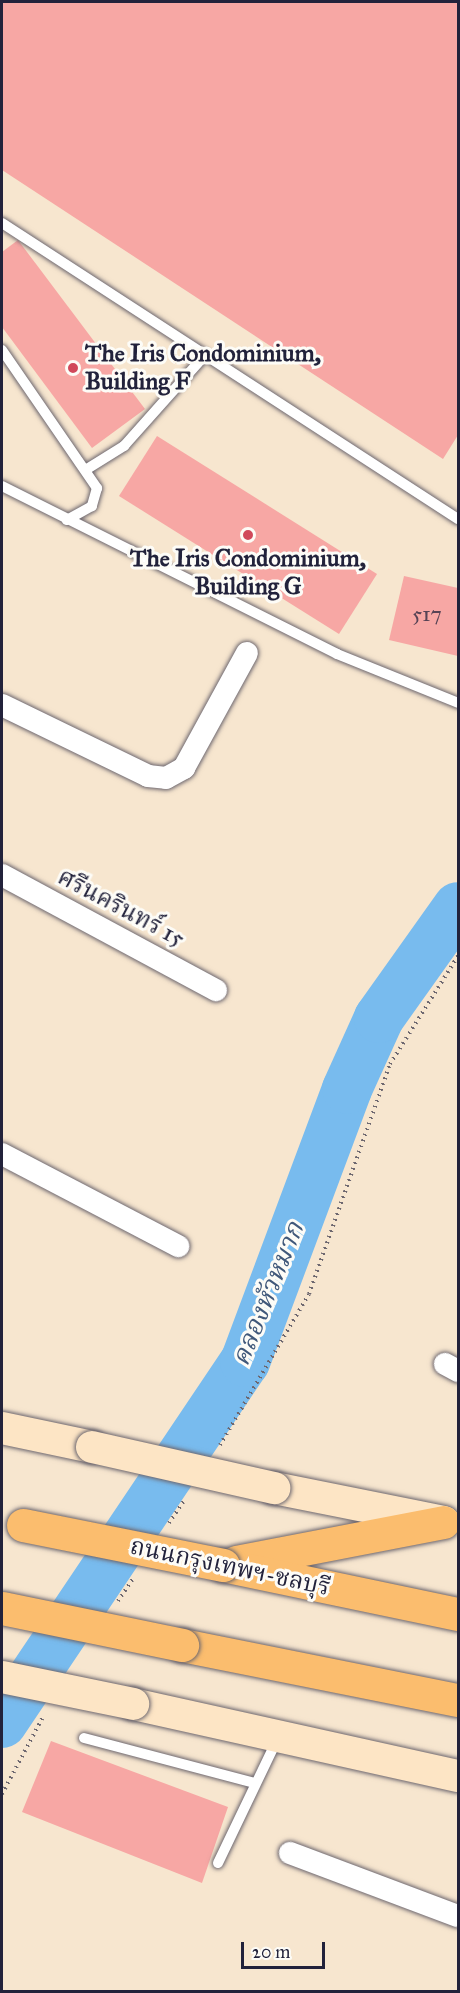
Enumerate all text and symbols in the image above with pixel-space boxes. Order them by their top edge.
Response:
place label: The Iris Condominium, Building F [85,340,321,396]
marker: The Iris Condominium, Building F [66,361,80,375]
marker: The Iris Condominium, Building G [241,528,255,542]
place label: The Iris Condominium, Building G [130,545,366,601]
house number: 517 [412,601,442,627]
street label: ศรีนครินทร์ 15 [53,863,189,953]
water label: คลองหัวหมาก [225,1218,311,1370]
street label: ถนนกรุงเทพฯ-ชลบุรี [127,1532,333,1602]
scale bar [244,1930,328,1968]
text: 20 m [252,1941,290,1963]

